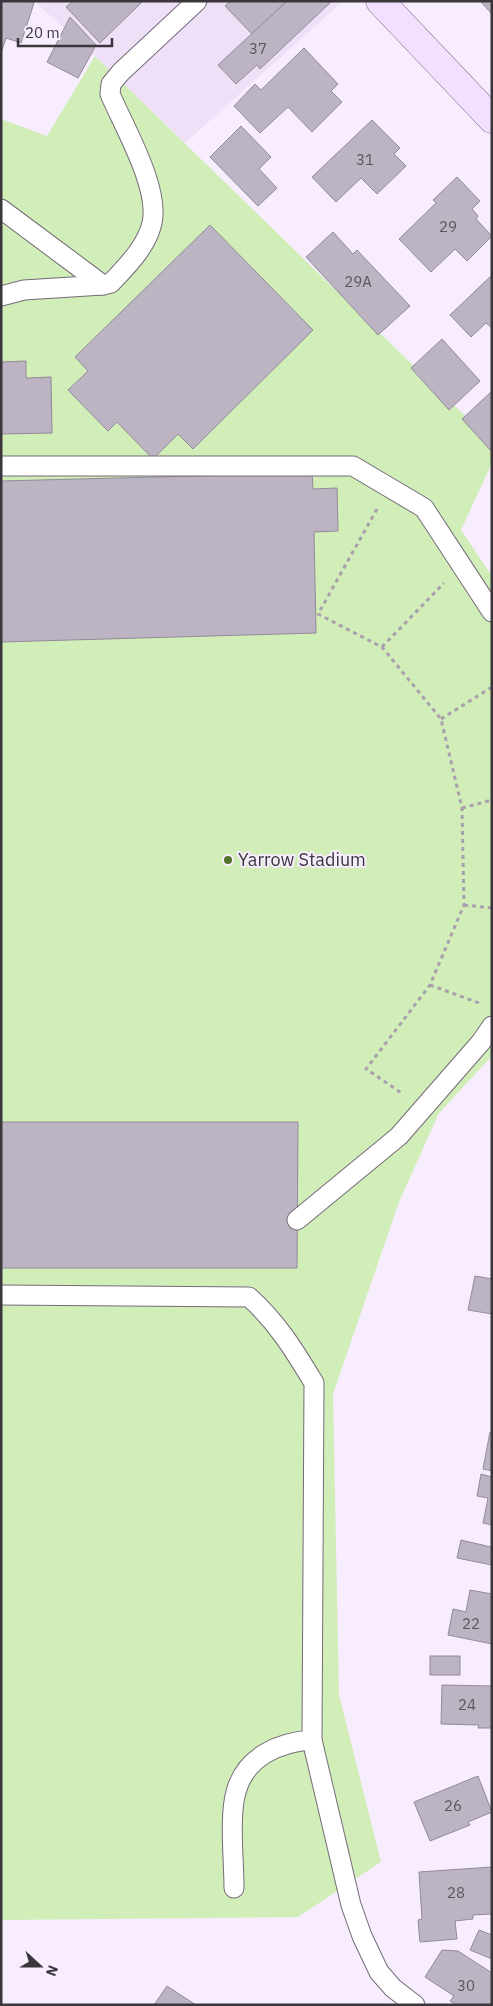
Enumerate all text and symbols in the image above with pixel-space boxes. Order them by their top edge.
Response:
scale bar [18,15,111,47]
text: 20 m [25,23,60,42]
house number: 37 [249,39,267,58]
house number: 31 [356,150,374,169]
house number: 29 [439,217,457,236]
house number: 29A [344,272,372,291]
place label: Yarrow Stadium [238,848,366,871]
marker: Yarrow Stadium [222,854,234,866]
house number: 22 [462,1614,480,1633]
house number: 24 [458,1695,476,1714]
house number: 26 [444,1796,462,1815]
house number: 28 [447,1883,465,1902]
north arrow [15,1941,65,1991]
text: N [42,1963,62,1979]
house number: 30 [457,1976,475,1995]

